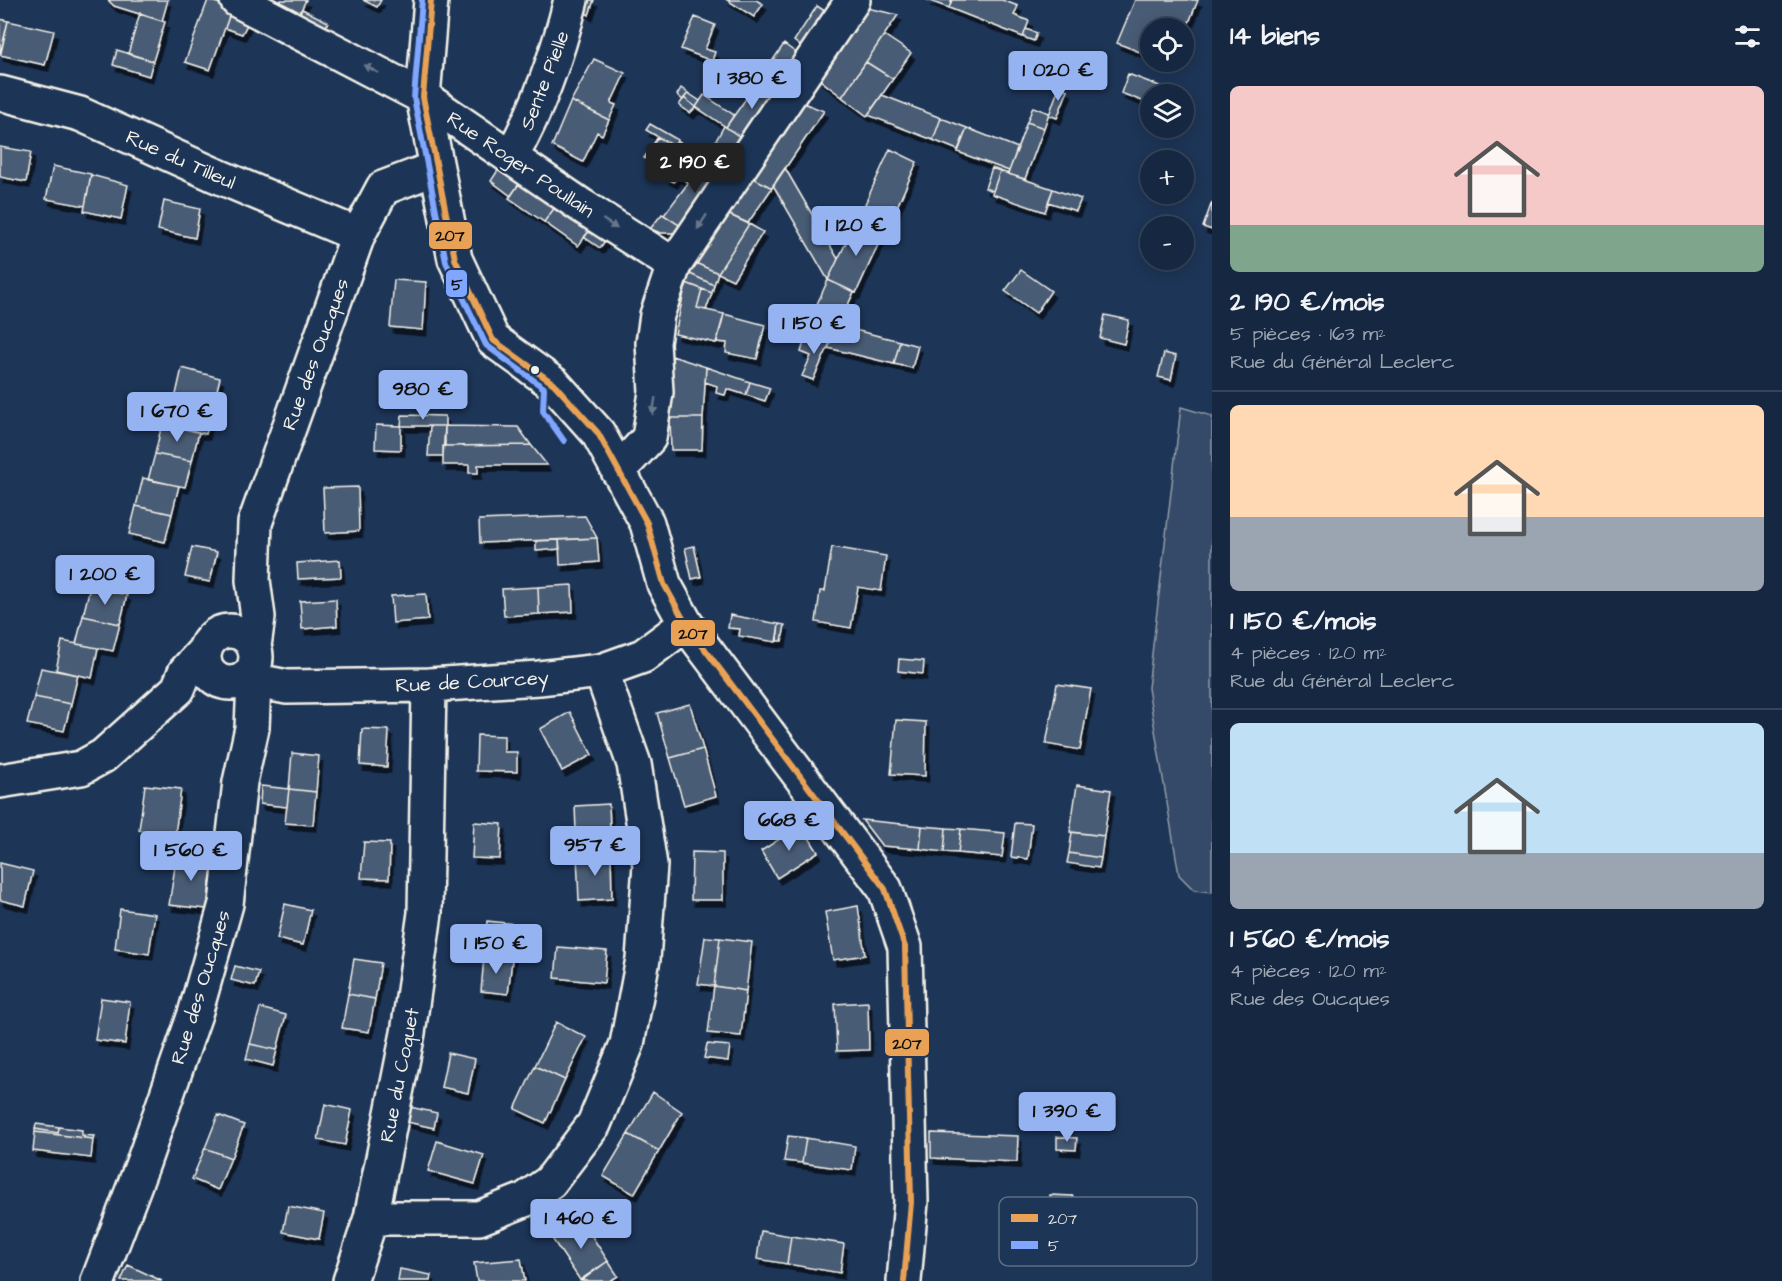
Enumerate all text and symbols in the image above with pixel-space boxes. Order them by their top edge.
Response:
map controls [1140,18,1194,270]
button: locate [1140,18,1194,72]
text: 14 biens [1230,18,1320,54]
icon: filters [1731,20,1764,53]
street label: Sente Pielle [513,26,577,134]
pin: 1 020 € [1003,51,1113,102]
text: 1 020 € [1022,56,1094,84]
pin: 1 380 € [697,59,807,110]
one-way arrow [363,64,380,74]
text: 1 380 € [717,64,787,92]
button: layers [1140,84,1194,138]
street label: Rue Roger Poullain [441,105,600,226]
street label: Rue du Tilleul [121,123,240,197]
icon: home [1443,125,1551,233]
pin: 2 190 € [640,143,750,194]
text: 2 190 € [660,148,730,176]
button: + [1140,150,1194,204]
pin: 1 120 € [801,206,911,257]
text: 1 120 € [825,211,887,239]
one-way arrow [696,214,708,230]
button: − [1140,216,1194,270]
one-way arrow [602,218,618,229]
line badge: 207 [428,221,473,250]
text: 207 [434,225,465,247]
line badge: 5 [445,269,468,298]
street label: Rue des Oucques [275,274,356,434]
text: 5 [451,274,463,296]
text: 2 190 €/mois [1230,284,1385,320]
pin: 1 150 € [759,304,869,355]
text: 1 150 € [782,309,846,337]
text: 5 pièces · 163 m² [1230,320,1386,348]
text: Rue du Général Leclerc [1230,348,1455,376]
unlabelled marker [529,364,541,376]
pin: 980 € [381,370,465,421]
text: 980 € [393,375,453,403]
pin: 1 670 € [122,392,232,443]
one-way arrow [649,396,658,415]
text: 1 670 € [141,397,213,425]
icon: home [1443,444,1551,552]
pin: 1 200 € [50,555,160,606]
text: 1 200 € [69,560,141,588]
text: 1 150 €/mois [1230,603,1377,639]
line badge: 207 [670,619,716,647]
text: 207 [677,623,708,645]
text: 4 pièces · 120 m² [1230,639,1387,667]
street label: Rue de Courcey [395,664,549,701]
text: Rue du Général Leclerc [1230,667,1455,695]
icon: home [1443,762,1551,870]
pin: 668 € [747,801,831,852]
text: 668 € [758,806,820,834]
pin: 957 € [553,826,637,877]
pin: 1 560 € [136,831,246,882]
text: 957 € [564,831,626,859]
text: 1 560 € [154,836,228,864]
street label: Rue des Oucques [164,907,238,1068]
text: 1 560 €/mois [1230,921,1390,957]
pin: 1 150 € [441,924,551,975]
text: 1 150 € [464,929,528,957]
text: 4 pièces · 120 m² [1230,957,1387,985]
text: Rue des Oucques [1230,985,1390,1013]
street label: Rue du Coquet [373,1006,427,1145]
line badge: 207 [884,1028,930,1057]
text: 207 [891,1033,922,1055]
pin: 1 390 € [1012,1092,1122,1143]
text: 1 390 € [1033,1097,1101,1125]
legend [999,1197,1197,1266]
pin: 1 460 € [526,1199,636,1250]
text: 1 460 € [544,1204,618,1232]
text: 207 [1048,1208,1077,1230]
text: 5 [1048,1235,1060,1257]

